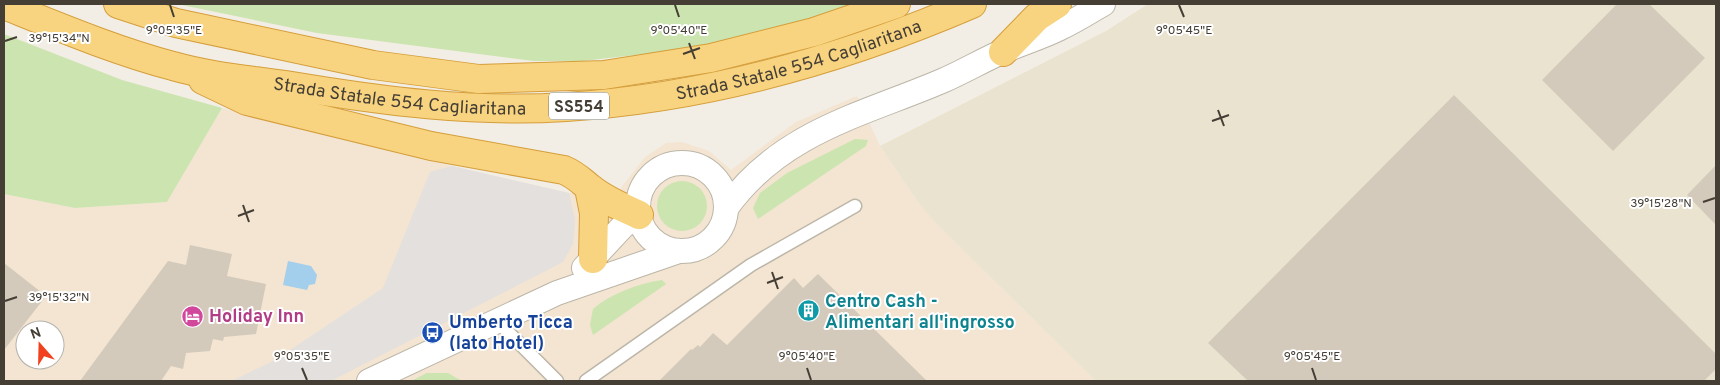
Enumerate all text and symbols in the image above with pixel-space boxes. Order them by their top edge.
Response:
street label: Strada Statale 554 Cagliaritana [674,16,925,107]
text: 9°05'35"E [146,23,202,39]
text: 9°05'40"E [651,23,707,39]
text: 9°05'45"E [1156,23,1212,39]
text: 39°15'34"N [28,31,90,47]
street label: Strada Statale 554 Cagliaritana [272,73,526,122]
road number: SS554 [549,92,609,120]
text: 39°15'28"N [1630,196,1692,212]
text: 39°15'32"N [28,290,90,306]
place label: Centro Cash - Alimentari all'ingrosso [825,291,1015,335]
building icon: Centro Cash - Alimentari all'ingrosso [797,299,821,323]
hotel icon: Holiday Inn [181,304,205,328]
place label: Holiday Inn [209,306,304,329]
place label: Umberto Ticca (lato Hotel) [449,312,573,356]
north arrow [15,320,65,370]
bus stop icon: Umberto Ticca (lato Hotel) [421,320,445,344]
text: N [28,324,44,344]
text: 9°05'35"E [274,349,330,365]
text: 9°05'40"E [779,349,835,365]
text: 9°05'45"E [1284,349,1340,365]

